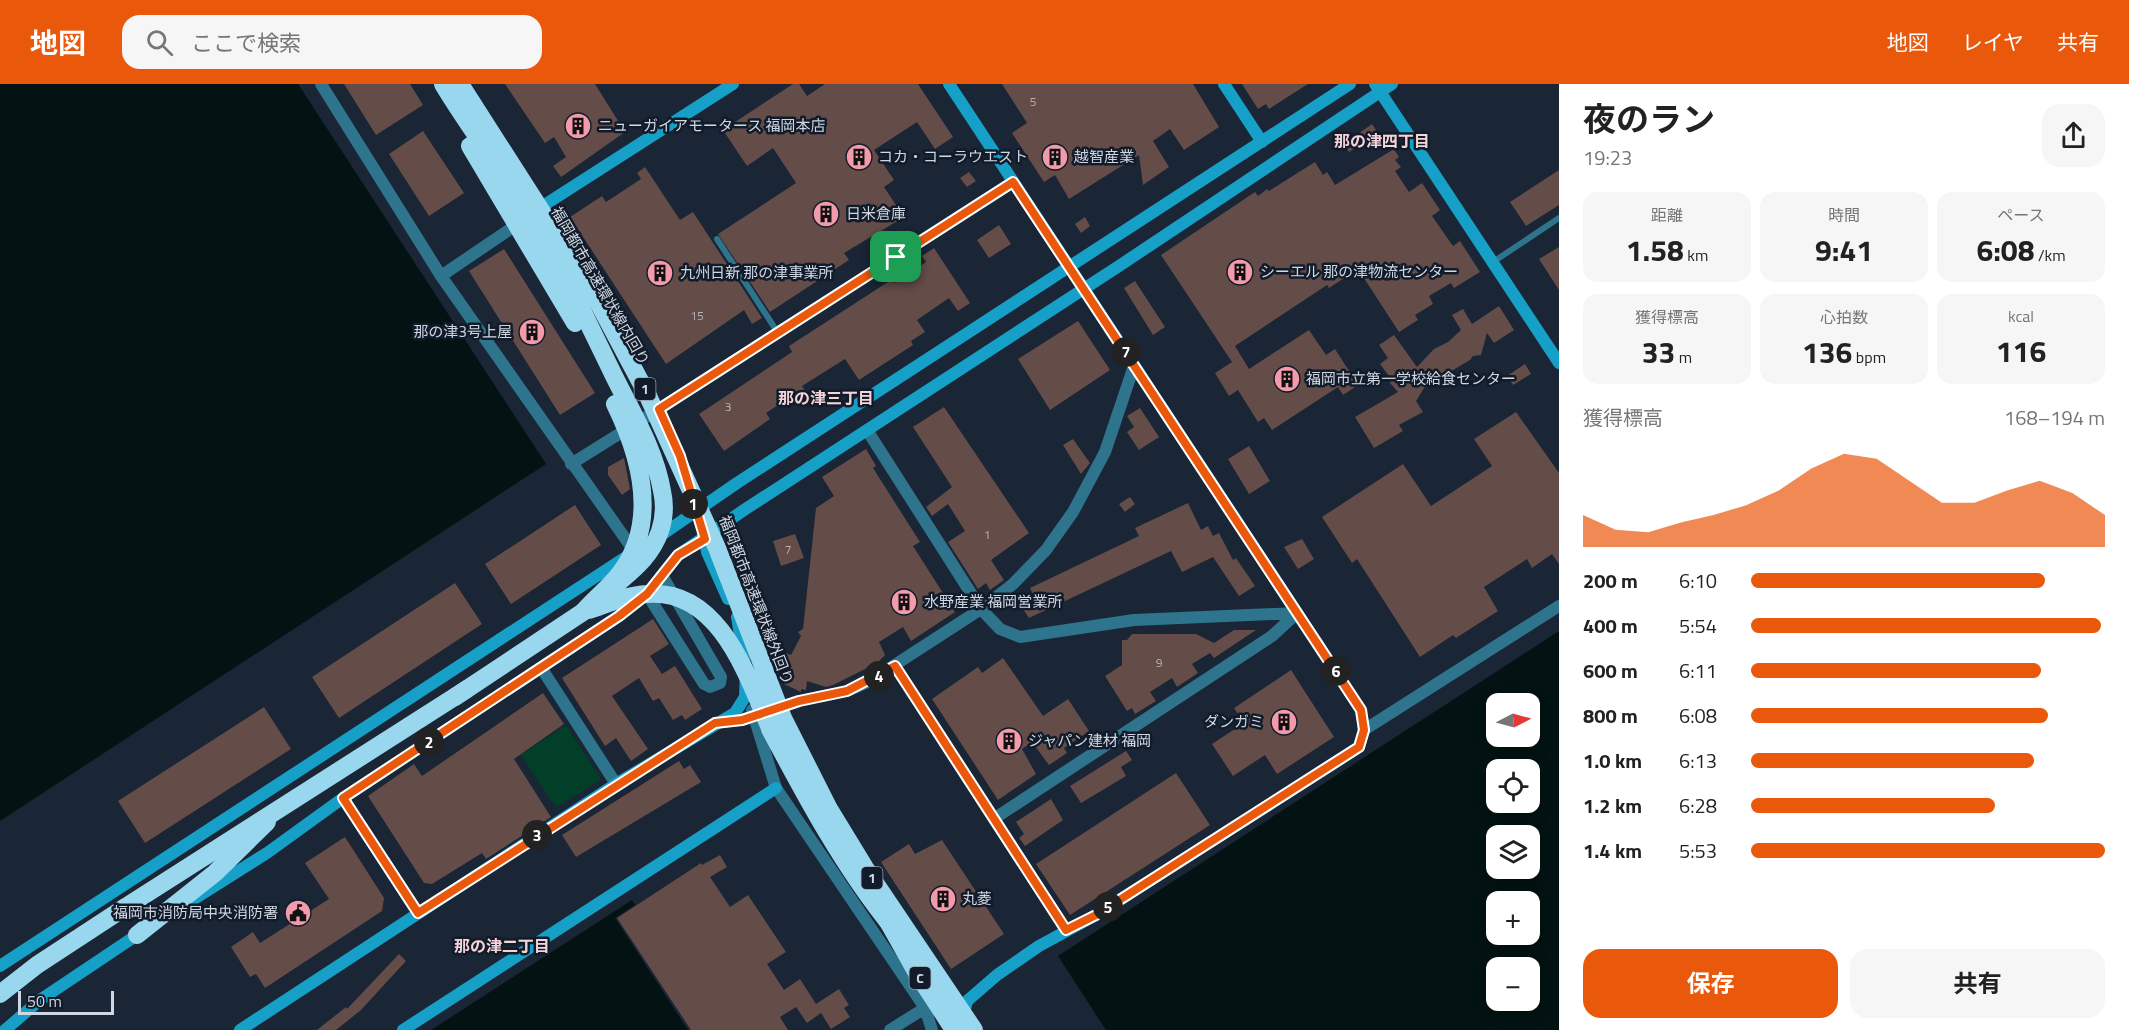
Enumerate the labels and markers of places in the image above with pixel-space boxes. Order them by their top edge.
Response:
building icon: ニューガイアモータース 福岡本店 [563,111,593,141]
place label: ニューガイアモータース 福岡本店 [598,114,826,137]
building icon: コカ・コーラウエスト [844,142,874,172]
building icon: 越智産業 [1040,142,1070,172]
place label: コカ・コーラウエスト [878,145,1028,168]
place label: 越智産業 [1073,145,1134,168]
building icon: 日米倉庫 [811,199,841,229]
place label: 日米倉庫 [846,202,906,225]
pin [870,231,921,282]
building icon: シーエル 那の津物流センター [1225,257,1255,287]
building icon: 九州日新 那の津事業所 [645,258,675,288]
place label: シーエル 那の津物流センター [1260,260,1458,283]
place label: 九州日新 那の津事業所 [680,261,833,284]
building icon: 那の津3号上屋 [517,317,547,347]
place label: 那の津3号上屋 [414,320,512,343]
pin: 7 [1111,337,1141,367]
building icon: 福岡市立第一学校給食センター [1272,364,1302,394]
place label: 福岡市立第一学校給食センター [1306,367,1516,390]
pin: 1 [678,489,708,519]
building icon: 水野産業 福岡営業所 [889,587,919,617]
place label: 水野産業 福岡営業所 [924,590,1062,613]
pin: 6 [1321,656,1351,686]
pin: 4 [864,661,894,691]
building icon: ダンガミ [1269,707,1299,737]
place label: ダンガミ [1204,710,1264,733]
building icon: ジャパン建材 福岡 [994,726,1024,756]
pin: 2 [414,727,444,757]
place label: ジャパン建材 福岡 [1028,729,1151,752]
pin: 3 [522,820,552,850]
building icon: 丸菱 [928,884,958,914]
place label: 丸菱 [962,887,992,910]
pin: 5 [1093,892,1123,922]
public building icon: 福岡市消防局中央消防署 [283,898,313,928]
place label: 福岡市消防局中央消防署 [113,901,278,924]

